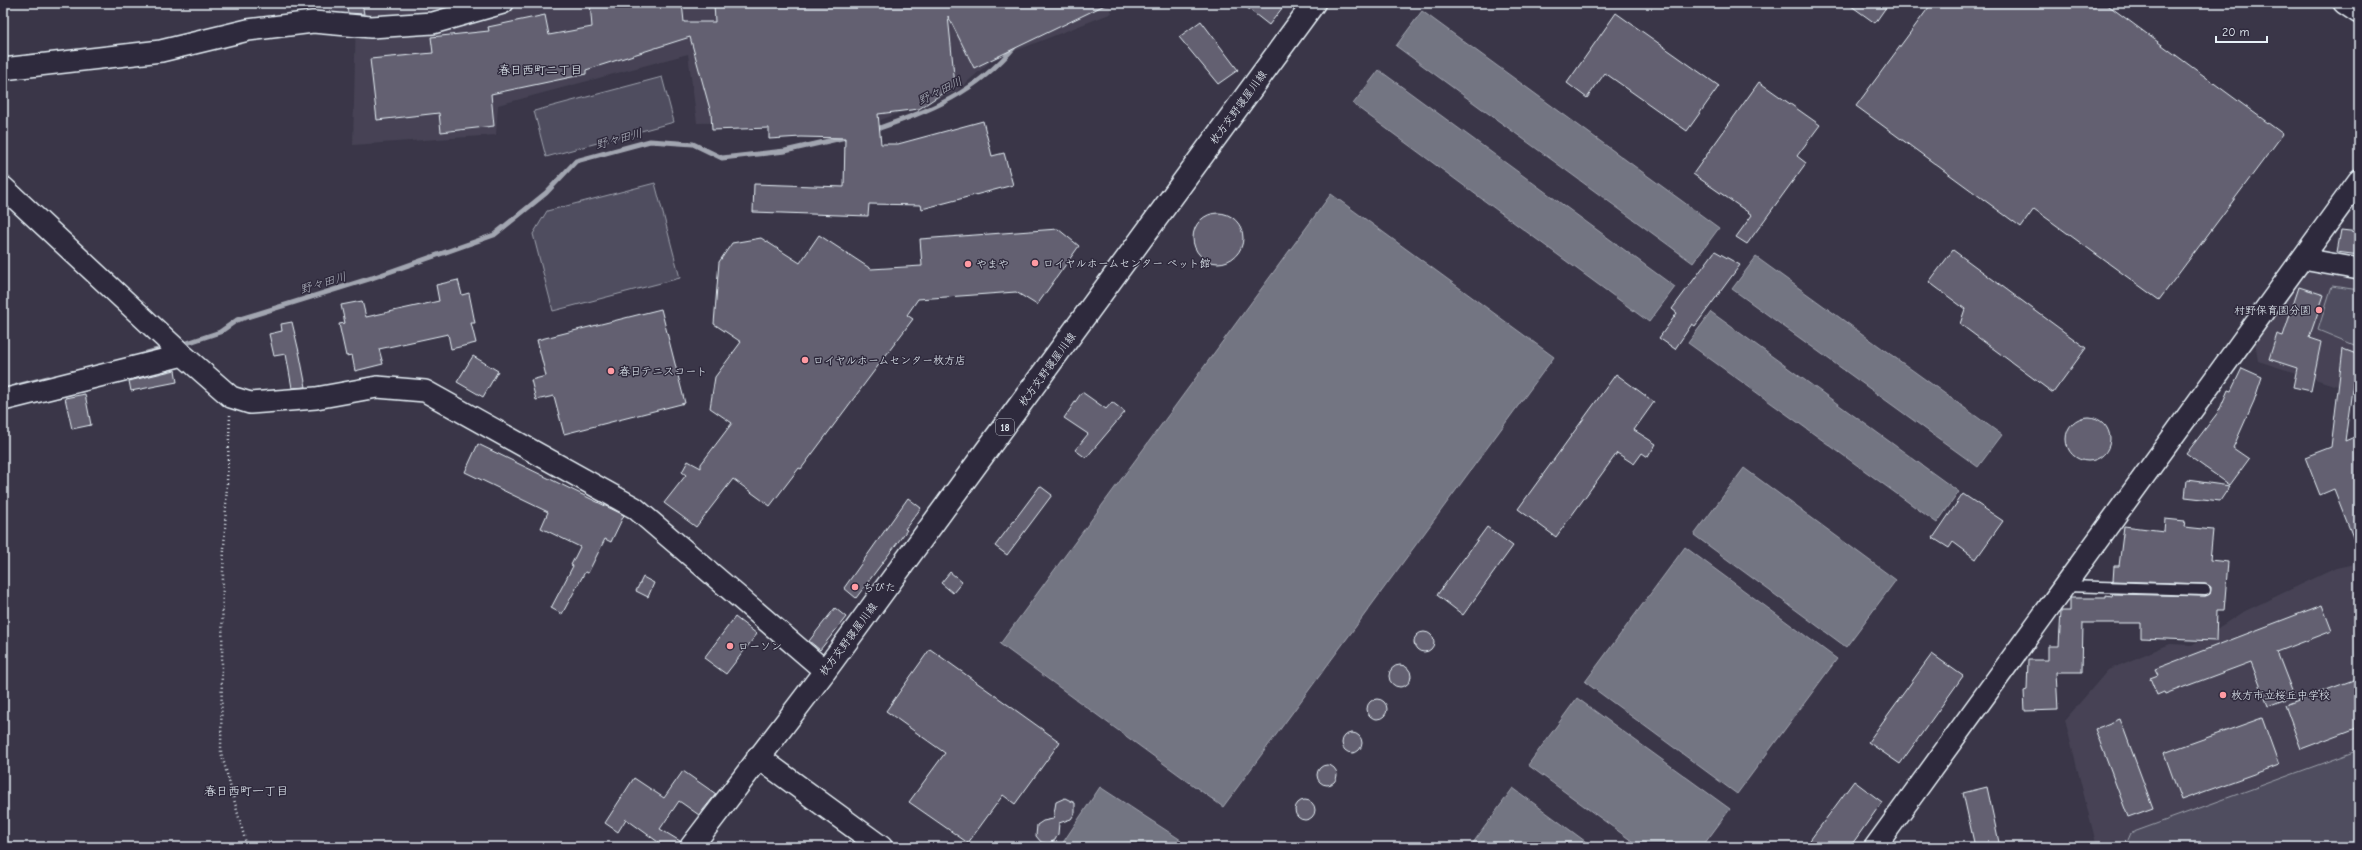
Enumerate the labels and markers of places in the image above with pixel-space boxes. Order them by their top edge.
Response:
place label: ロイヤルホームセンター ペット館 [1043,257,1211,270]
place label: やまや [976,258,1009,271]
marker: ロイヤルホームセンター ペット館 [1030,258,1040,268]
marker: やまや [963,259,973,269]
place label: 村野保育園分園 [2234,304,2311,317]
marker: 村野保育園分園 [2314,305,2324,315]
place label: ロイヤルホームセンター枚方店 [813,354,966,367]
marker: ロイヤルホームセンター枚方店 [800,355,810,365]
place label: 春日テニスコート [619,365,707,378]
marker: 春日テニスコート [606,366,616,376]
place label: ちびた [863,581,896,594]
marker: ちびた [850,582,860,592]
place label: ローソン [738,640,782,653]
marker: ローソン [725,641,735,651]
place label: 枚方市立桜丘中学校 [2231,689,2330,702]
marker: 枚方市立桜丘中学校 [2218,690,2228,700]

